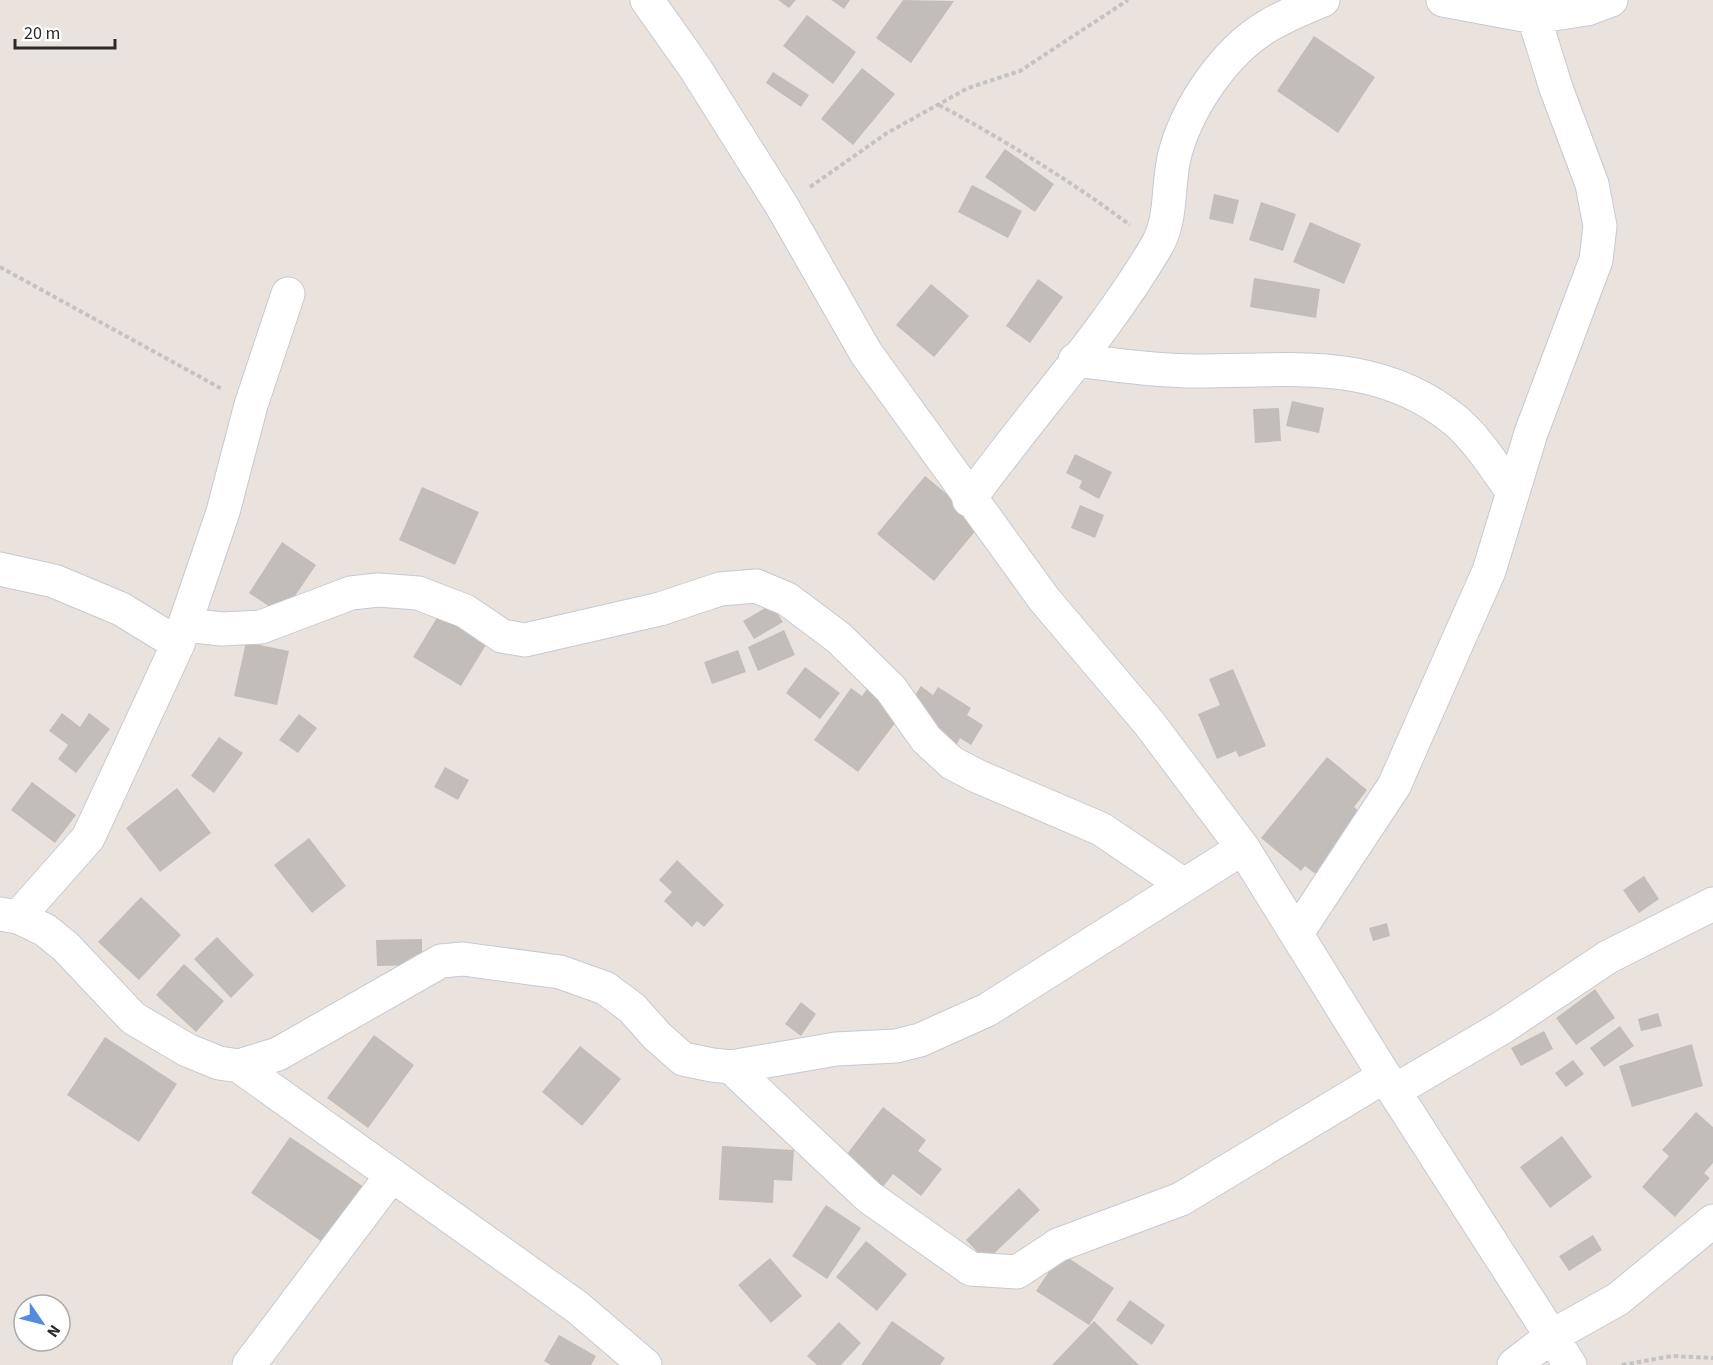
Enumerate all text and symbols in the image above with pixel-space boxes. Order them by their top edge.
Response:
scale bar [15,12,116,50]
text: 20 m [24,21,60,46]
north arrow [12,1293,72,1353]
text: N [41,1320,66,1342]

